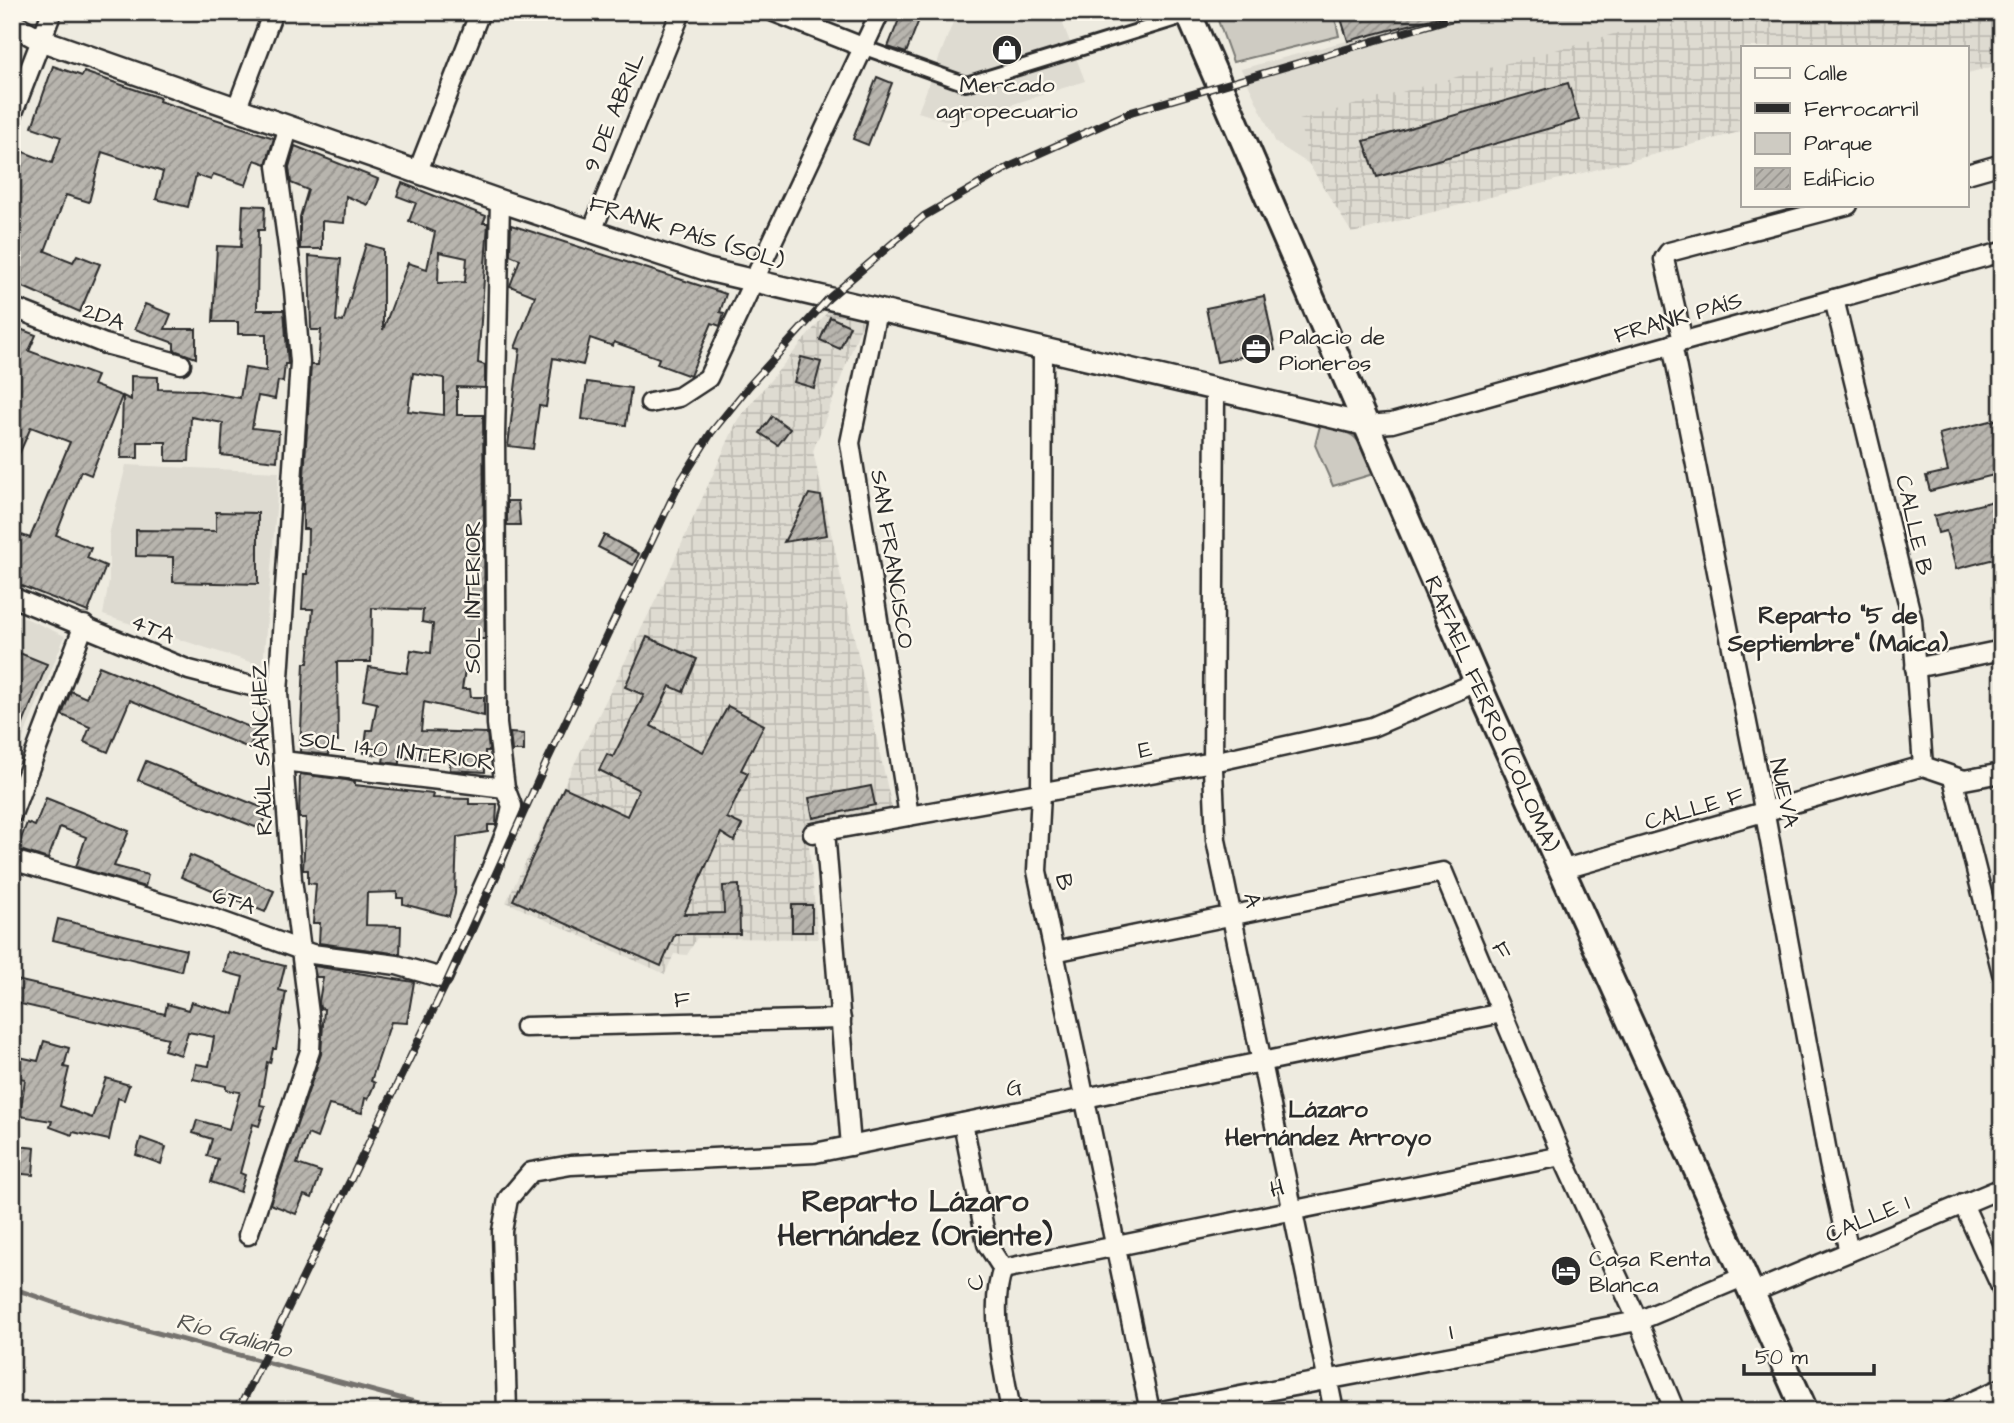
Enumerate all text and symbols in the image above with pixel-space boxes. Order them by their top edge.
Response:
shop icon: Mercado agropecuario [990,33,1024,67]
legend [1741,46,1968,206]
street label: 9 DE ABRIL [575,47,653,177]
text: Calle [1804,59,1848,88]
place label: Mercado agropecuario [936,69,1078,128]
text: Ferrocarril [1804,95,1919,124]
text: Parque [1804,129,1872,158]
text: Edificio [1804,165,1874,194]
street label: FRANK PAÍS (SOL) [585,188,788,278]
street label: FRANK PAÍS [1610,284,1746,352]
street label: 2DA [78,295,129,339]
place label: Palacio de Pioneros [1279,321,1385,379]
office icon: Palacio de Pioneros [1239,332,1273,366]
street label: SAN FRANCISCO [862,467,922,651]
street label: CALLE B [1887,472,1941,579]
street label: SOL INTERIOR [457,521,489,673]
street label: RAFAEL FERRO (COLOMA) [1416,571,1567,858]
district label: Reparto "5 de Septiembre" (Maíca) [1727,599,1949,661]
street label: 4TA [126,605,180,652]
street label: RAÚL SÁNCHEZ [243,660,281,836]
street label: SOL 140 INTERIOR [298,723,496,779]
street label: E [1136,733,1155,767]
street label: NUEVA [1761,756,1807,831]
street label: CALLE F [1641,780,1748,838]
street label: B [1047,871,1081,893]
street label: 6TA [208,879,260,923]
street label: A [1235,890,1269,911]
street label: F [1483,937,1519,964]
street label: F [674,984,691,1016]
street label: G [1003,1071,1025,1105]
district label: Lázaro Hernández Arroyo [1225,1093,1431,1157]
street label: H [1267,1172,1287,1206]
district label: Reparto Lázaro Hernández (Oriente) [778,1181,1053,1257]
street label: CALLE 1 [1820,1187,1914,1251]
place label: Casa Renta Blanca [1589,1243,1711,1301]
hotel icon: Casa Renta Blanca [1549,1254,1583,1288]
street label: C [959,1272,993,1292]
water label: Río Galiano [172,1304,296,1368]
street label: I [1446,1316,1456,1348]
scale bar [1744,1332,1874,1376]
text: 50 m [1755,1343,1809,1372]

